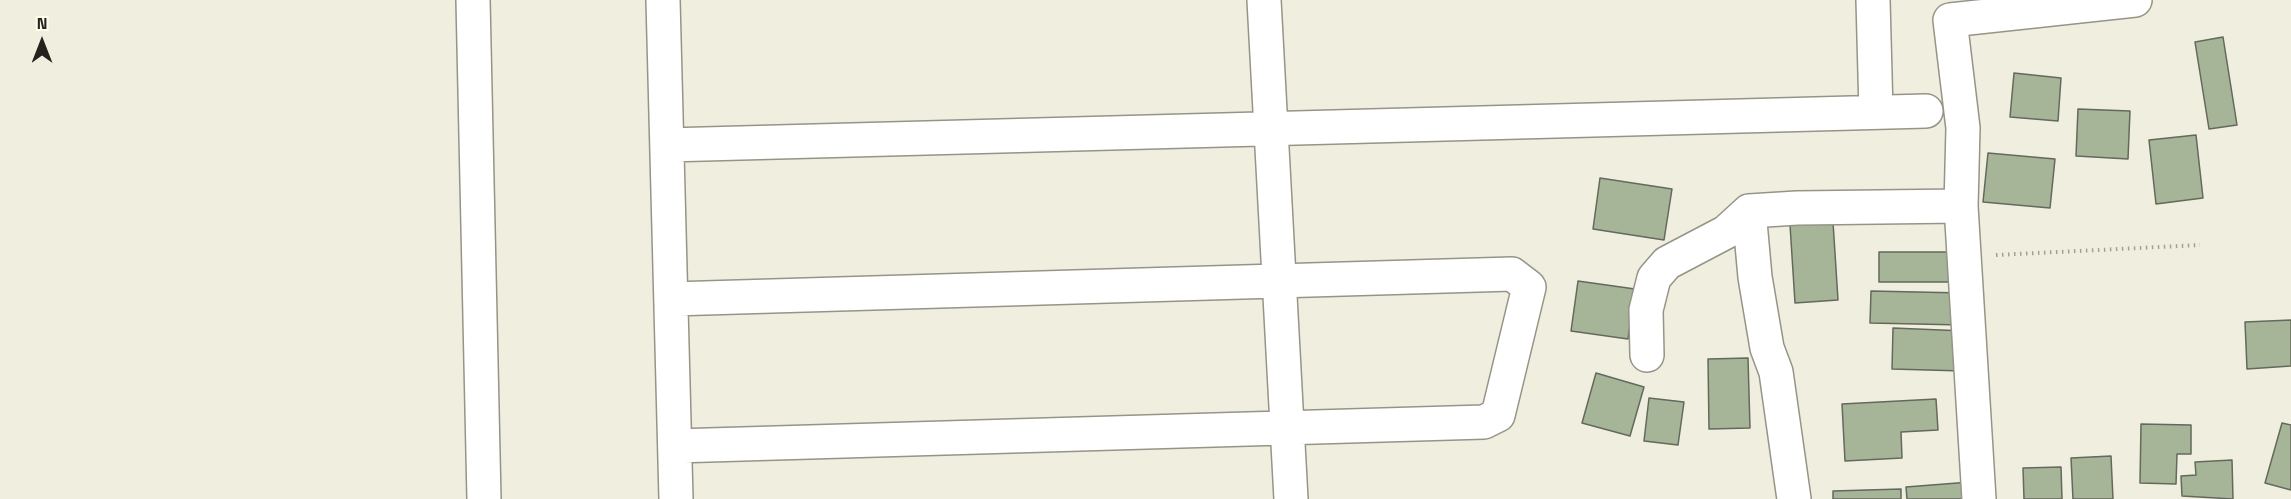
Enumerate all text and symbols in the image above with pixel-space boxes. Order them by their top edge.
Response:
north arrow [12,12,72,72]
text: N [37,13,47,34]

